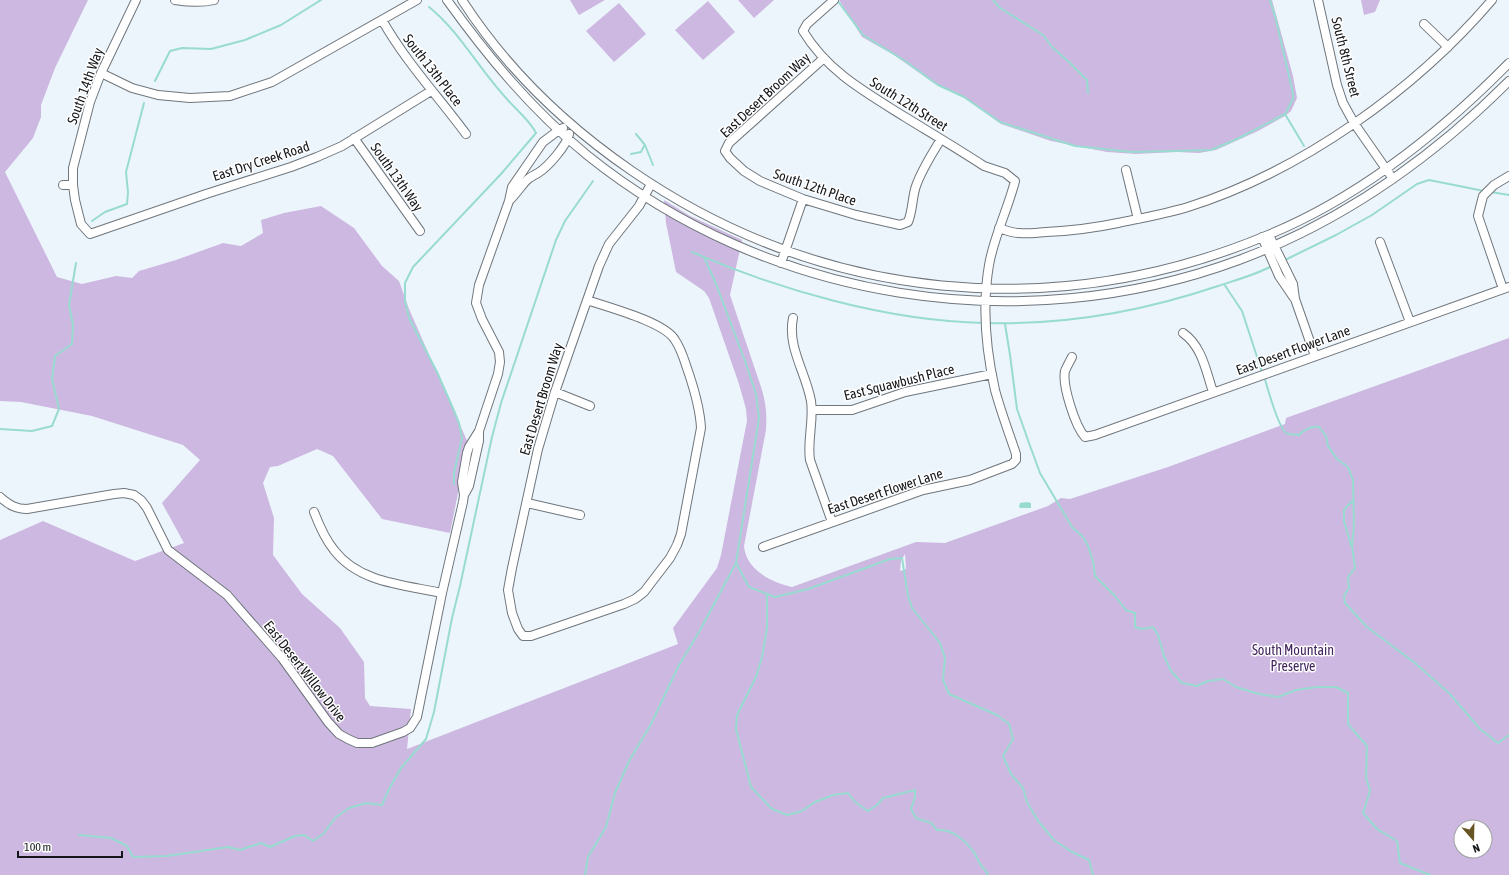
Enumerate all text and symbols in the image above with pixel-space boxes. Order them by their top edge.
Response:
street label: South 8th Street [1328,15,1364,99]
street label: South 13th Place [400,31,466,109]
street label: South 14th Way [64,46,106,126]
street label: East Desert Broom Way [717,49,813,141]
street label: South 12th Street [867,74,951,134]
street label: East Dry Creek Road [211,138,311,184]
street label: South 13th Way [368,140,427,214]
street label: South 12th Place [772,165,858,209]
street label: East Desert Flower Lane [1234,322,1352,378]
street label: East Desert Broom Way [516,341,566,457]
street label: East Squawbush Place [842,361,956,403]
street label: East Desert Flower Lane [825,465,945,517]
street label: East Desert Willow Drive [261,617,349,725]
park label: South Mountain Preserve [1252,642,1334,674]
north arrow [1453,819,1493,859]
scale bar [18,833,122,859]
text: 100 m [24,840,51,854]
text: N [1471,842,1482,855]

